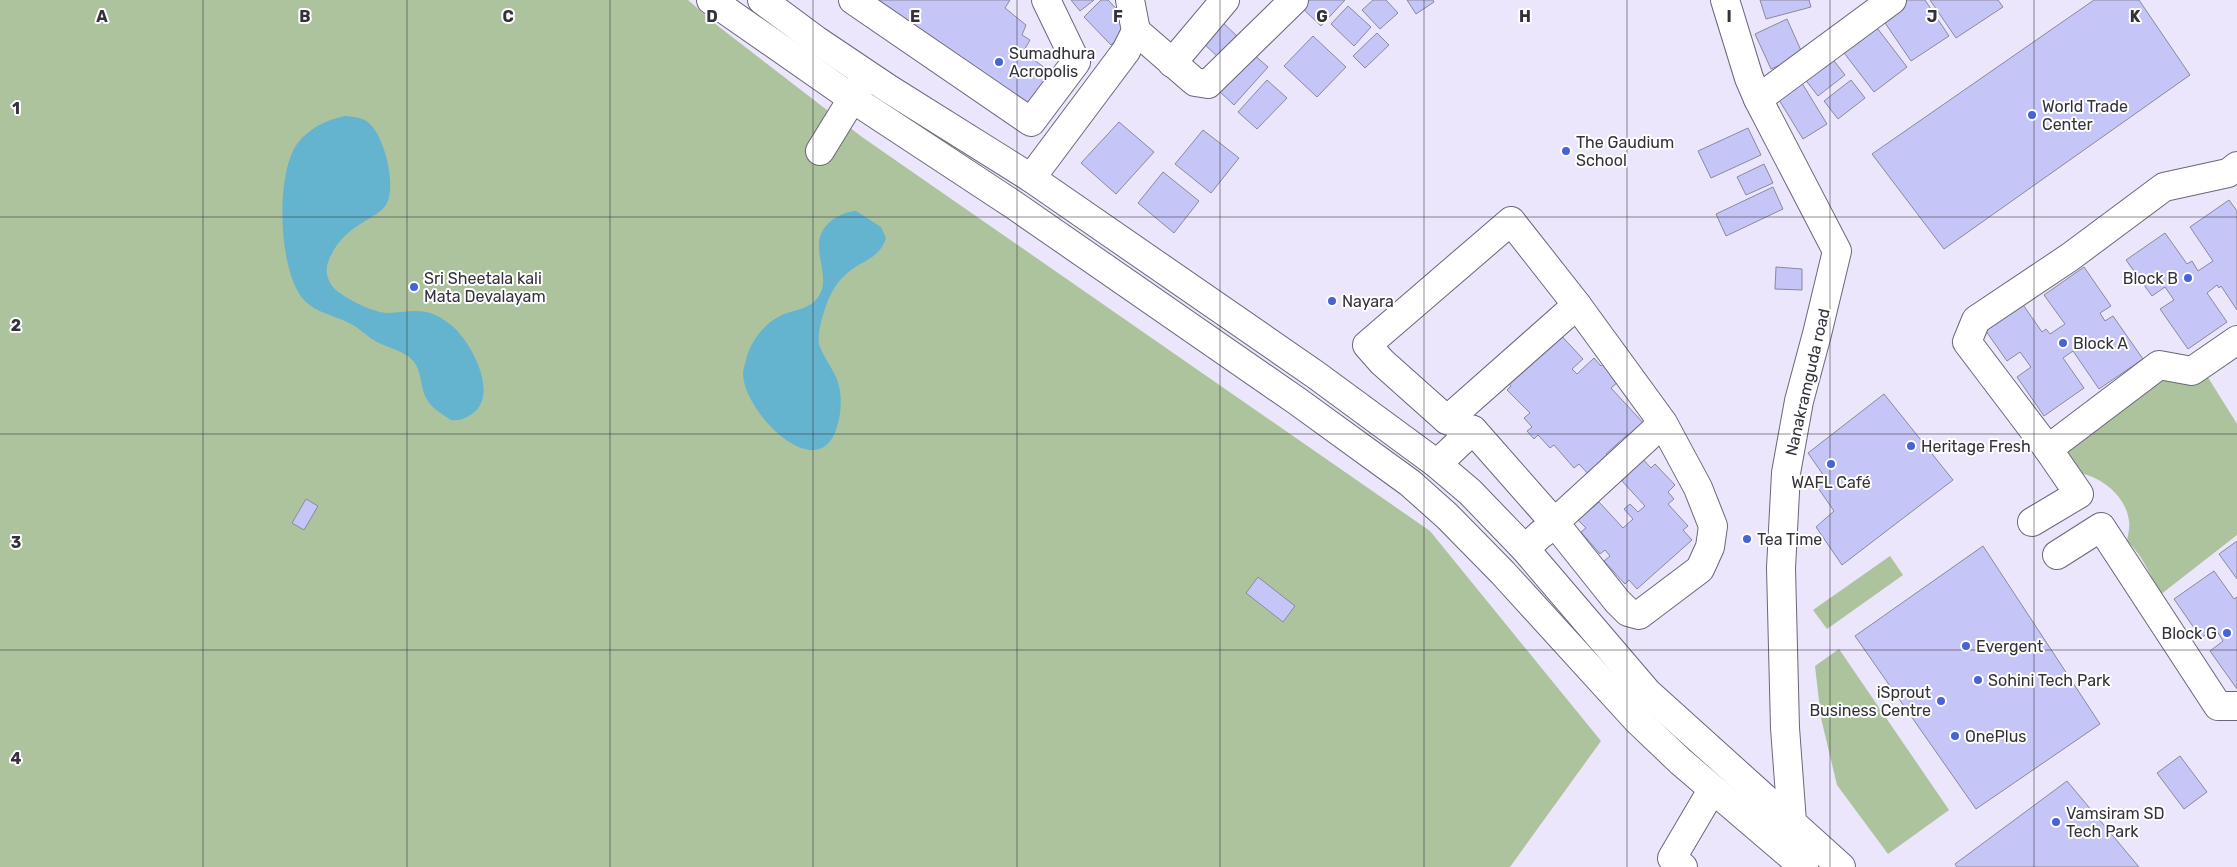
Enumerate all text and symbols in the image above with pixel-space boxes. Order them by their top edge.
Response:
text: A [96,7,108,26]
text: B [299,7,311,26]
text: C [502,7,514,26]
text: D [706,7,718,26]
text: E [910,7,920,26]
text: F [1113,7,1123,26]
text: G [1316,7,1328,26]
text: H [1519,7,1531,26]
text: I [1726,7,1732,26]
text: J [1927,7,1937,26]
text: K [2130,7,2141,26]
place label: Sumadhura Acropolis [1009,44,1095,81]
marker: Sumadhura Acropolis [993,56,1005,68]
place label: World Trade Center [2042,97,2128,134]
text: 1 [12,99,20,118]
marker: World Trade Center [2026,109,2038,121]
place label: The Gaudium School [1576,133,1674,170]
marker: The Gaudium School [1560,145,1572,157]
place label: Sri Sheetala kali Mata Devalayam [424,269,546,306]
place label: Block B [2123,269,2178,288]
marker: Block B [2182,272,2194,284]
marker: Sri Sheetala kali Mata Devalayam [408,281,420,293]
place label: Nayara [1342,292,1394,311]
marker: Nayara [1326,295,1338,307]
street label: Nanakramguda road [1781,307,1834,458]
text: 2 [11,316,21,335]
place label: Block A [2073,334,2128,353]
marker: Block A [2057,337,2069,349]
place label: Heritage Fresh [1921,437,2031,456]
marker: Heritage Fresh [1905,440,1917,452]
marker: WAFL Café [1825,458,1837,470]
place label: WAFL Café [1791,473,1871,492]
place label: Tea Time [1757,530,1822,549]
text: 3 [11,533,21,552]
marker: Tea Time [1741,533,1753,545]
place label: Block G [2161,624,2217,643]
marker: Block G [2221,627,2233,639]
place label: Evergent [1976,637,2043,656]
marker: Evergent [1960,640,1972,652]
place label: Sohini Tech Park [1988,671,2111,690]
marker: Sohini Tech Park [1972,674,1984,686]
place label: iSprout Business Centre [1809,683,1931,720]
marker: iSprout Business Centre [1935,695,1947,707]
place label: OnePlus [1965,727,2026,746]
marker: OnePlus [1949,730,1961,742]
text: 4 [11,749,22,768]
place label: Vamsiram SD Tech Park [2066,804,2165,841]
marker: Vamsiram SD Tech Park [2050,816,2062,828]

